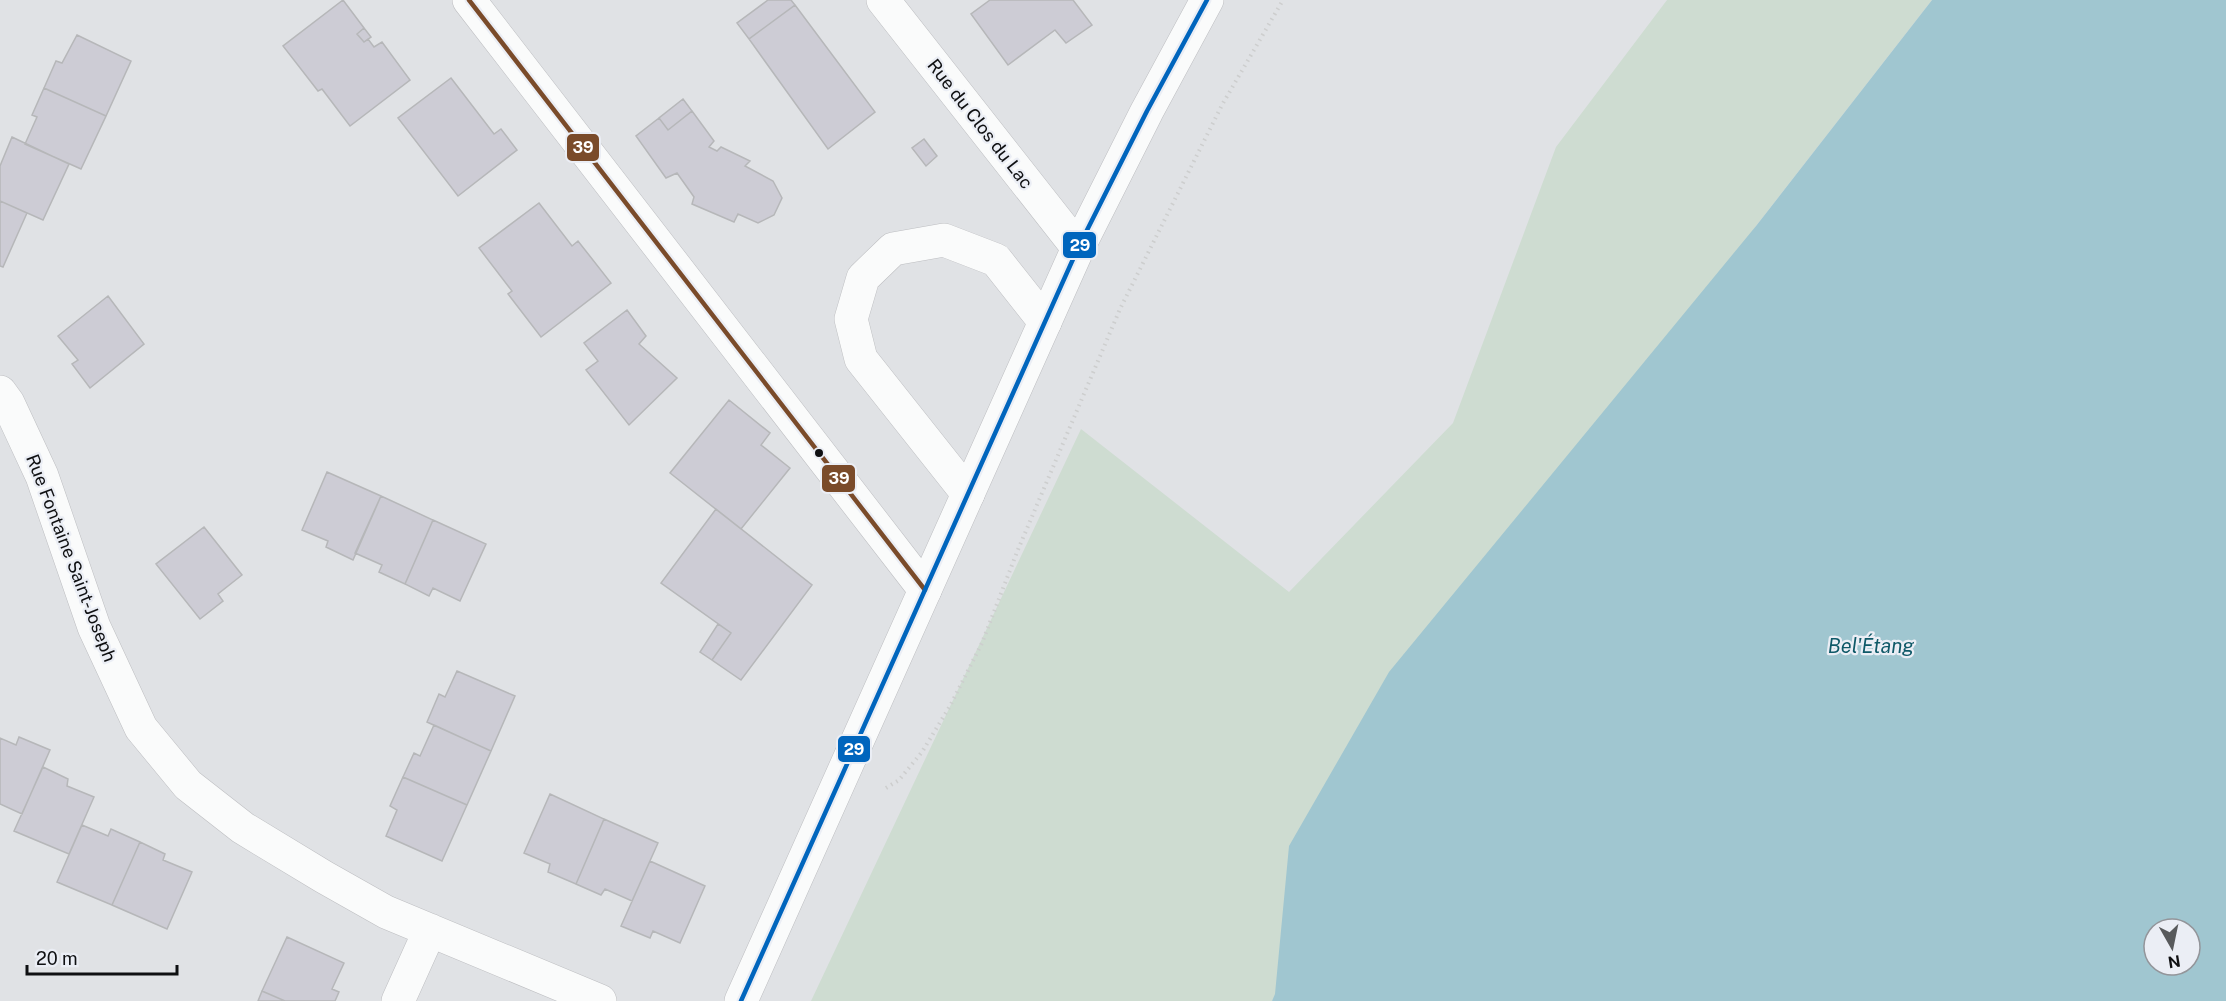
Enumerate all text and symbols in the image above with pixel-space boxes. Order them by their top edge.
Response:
street label: Rue du Clos du Lac [923,55,1037,193]
line badge: 39 [566,133,600,162]
text: 39 [572,138,594,157]
line badge: 29 [1062,231,1097,259]
text: 29 [1070,236,1090,255]
unlabelled marker [813,447,825,459]
street label: Rue Fontaine Saint-Joseph [22,451,121,665]
line badge: 39 [821,464,856,493]
text: 39 [828,469,850,488]
water label: Bel'Étang [1828,633,1914,658]
line badge: 29 [837,735,871,763]
text: 29 [844,740,864,759]
north arrow [2142,917,2202,977]
scale bar [27,938,177,976]
text: 20 m [36,948,78,969]
text: N [2167,951,2182,972]

